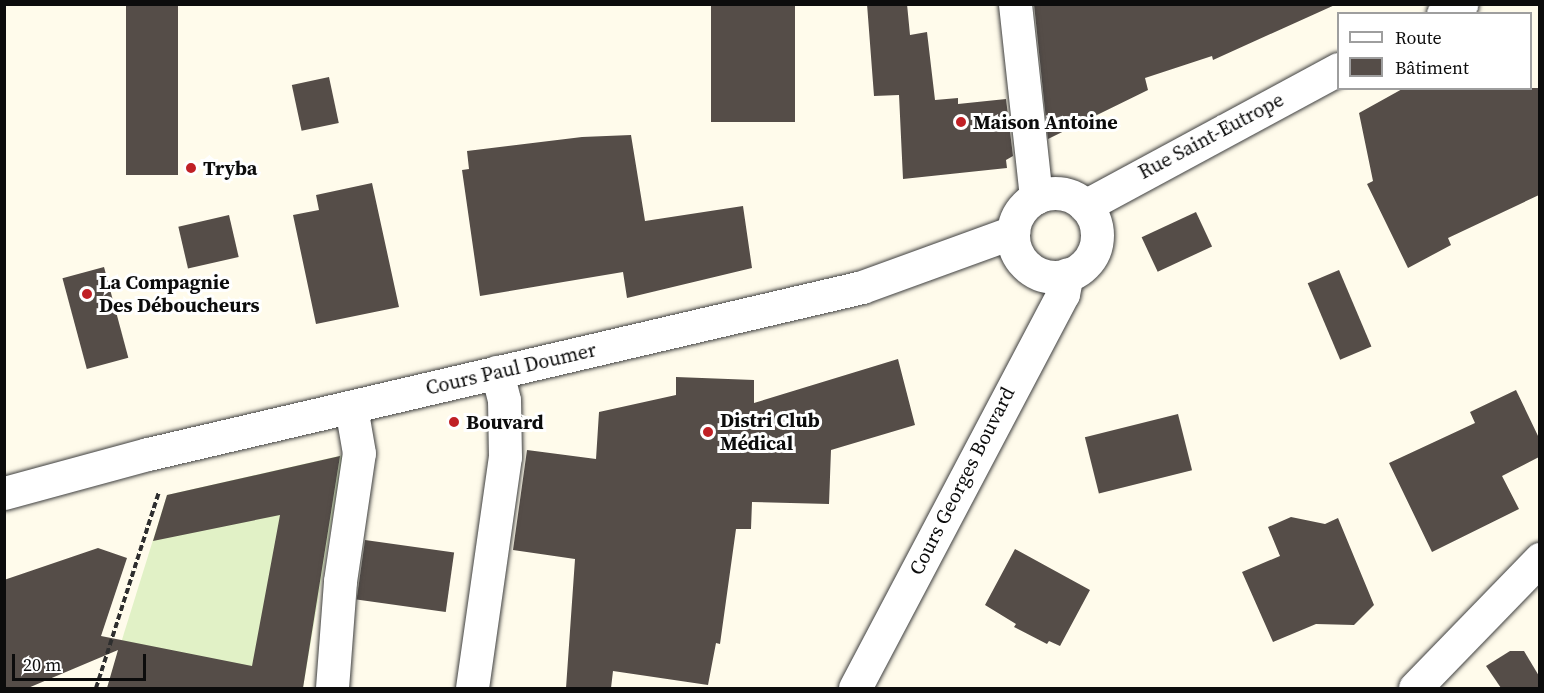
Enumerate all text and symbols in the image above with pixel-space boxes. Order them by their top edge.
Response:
legend [1337,12,1532,90]
text: Route [1395,25,1442,50]
text: Bâtiment [1395,55,1469,80]
street label: Rue Saint-Eutrope [1134,88,1288,184]
place label: Maison Antoine [973,110,1118,134]
marker: Maison Antoine [954,115,968,129]
place label: Tryba [203,156,257,180]
marker: Tryba [184,161,198,175]
place label: La Compagnie Des Déboucheurs [99,270,260,317]
marker: La Compagnie Des Déboucheurs [80,287,94,301]
street label: Cours Paul Doumer [423,338,599,400]
street label: Cours Georges Bouvard [904,383,1020,579]
place label: Distri Club Médical [720,408,820,455]
place label: Bouvard [466,410,544,434]
marker: Bouvard [447,415,461,429]
marker: Distri Club Médical [701,425,715,439]
scale bar [15,642,148,680]
text: 20 m [23,652,61,677]

